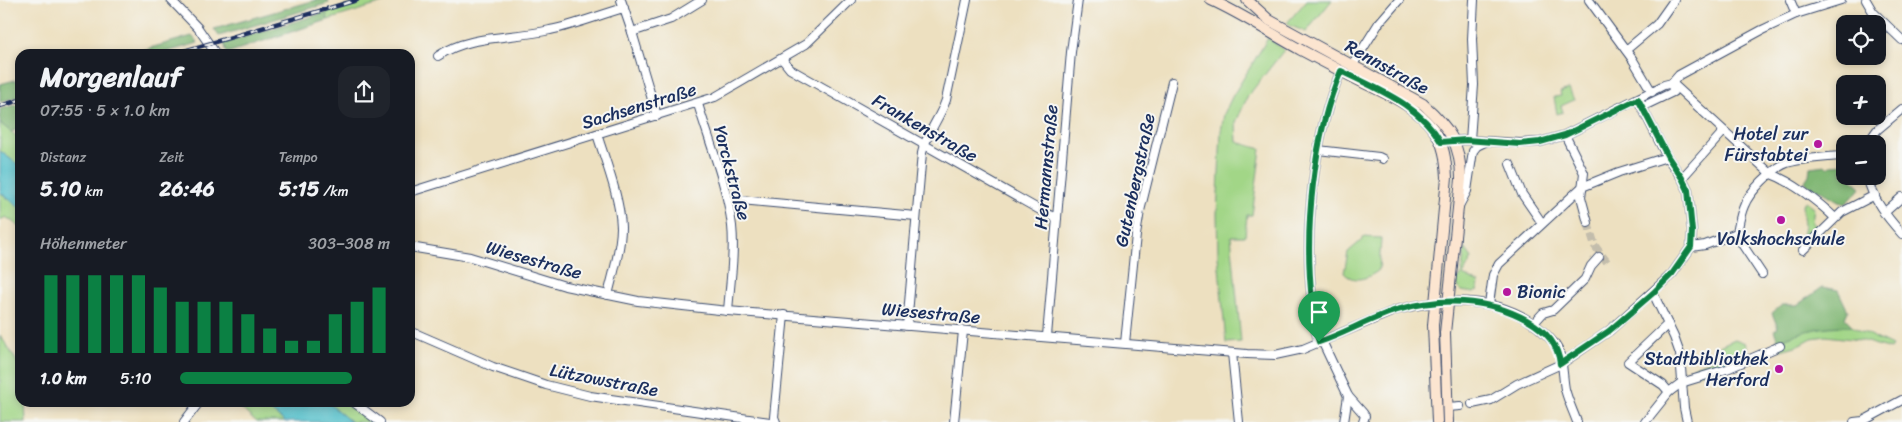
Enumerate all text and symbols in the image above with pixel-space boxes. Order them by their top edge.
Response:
map controls [1836,15,1886,185]
button: locate [1836,15,1886,65]
street label: Rennstraße [1339,31,1435,104]
text: Morgenlauf [40,52,182,101]
button: share [338,66,390,118]
street label: Sachsenstraße [578,73,700,139]
button: + [1836,75,1886,125]
street label: Frankenstraße [866,85,984,171]
text: 07:55 · 5 × 1.0 km [40,96,170,125]
street label: Hermannstraße [1025,103,1067,231]
street label: Gutenbergstraße [1105,110,1165,250]
place label: Hotel zur Fürstabtei [1725,118,1810,171]
street label: Yorckstraße [704,122,760,224]
button: − [1836,135,1886,185]
marker: Hotel zur Fürstabtei [1812,138,1824,150]
text: Distanz [40,145,86,170]
text: Zeit [159,145,184,170]
text: Tempo [279,145,318,170]
text: 5.10 [40,170,81,208]
text: 26:46 [159,170,215,208]
text: 5:15 [279,170,320,208]
text: km [81,179,103,204]
text: /km [320,179,348,204]
marker: Volkshochschule [1775,214,1787,226]
place label: Volkshochschule [1717,223,1845,255]
text: Höhenmeter [40,229,126,258]
text: 303–308 m [308,229,390,258]
street label: Wiesestraße [482,231,586,289]
place label: Bionic [1517,276,1566,308]
marker: Bionic [1501,286,1513,298]
pin [1298,291,1340,342]
street label: Wiesestraße [880,293,982,333]
icon: arrive [1305,298,1333,326]
place label: Stadtbibliothek Herford [1644,343,1771,396]
street label: Lützowstraße [547,354,661,406]
marker: Stadtbibliothek Herford [1773,363,1785,375]
text: 1.0 km [40,364,87,393]
text: 5:10 [120,364,152,393]

